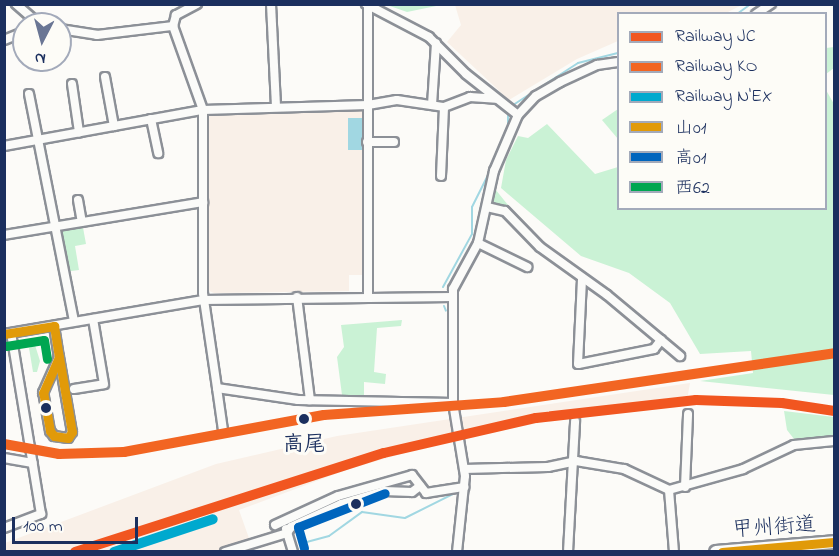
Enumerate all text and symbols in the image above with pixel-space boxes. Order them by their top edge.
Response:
north arrow [12,12,72,72]
legend [617,12,827,210]
text: Railway JC [675,24,756,50]
text: N [34,45,47,70]
text: Railway KO [675,54,758,80]
text: Railway N'EX [675,84,772,110]
text: 山01 [675,116,707,142]
text: 高01 [675,146,707,172]
text: 西62 [675,176,710,202]
unlabelled marker [40,402,52,414]
marker: 高尾 [293,408,315,430]
place label: 高尾 [283,432,325,458]
unlabelled marker [350,498,362,510]
scale bar [15,505,141,543]
street label: 甲州街道 [731,513,817,543]
text: 100 m [23,514,63,540]

